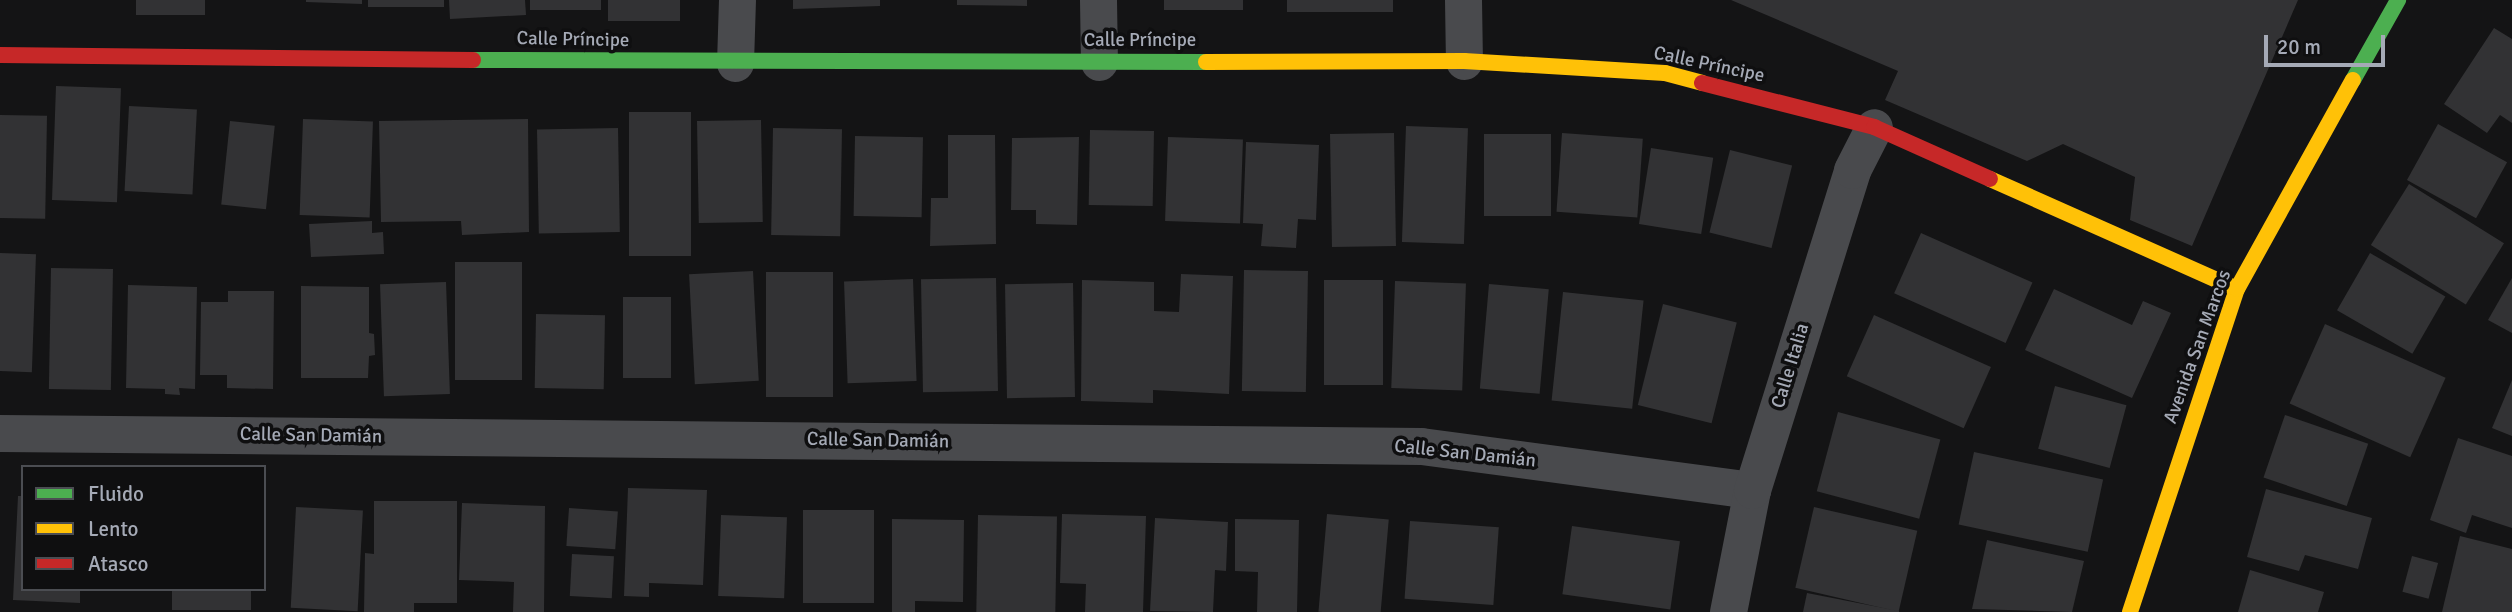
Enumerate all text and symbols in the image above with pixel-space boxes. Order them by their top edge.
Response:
scale bar [2267,21,2388,65]
street label: Calle Príncipe [516,28,630,52]
street label: Calle Príncipe [1084,30,1196,52]
text: 20 m [2277,34,2321,60]
street label: Calle Príncipe [1652,42,1766,88]
street label: Avenida San Marcos [2160,267,2236,427]
street label: Calle Italia [1767,321,1815,411]
street label: Calle San Damián [240,423,382,449]
street label: Calle San Damián [807,428,949,454]
street label: Calle San Damián [1393,435,1537,473]
legend [21,465,266,591]
text: Fluido [88,481,144,507]
text: Lento [88,516,138,542]
text: Atasco [88,551,148,577]

